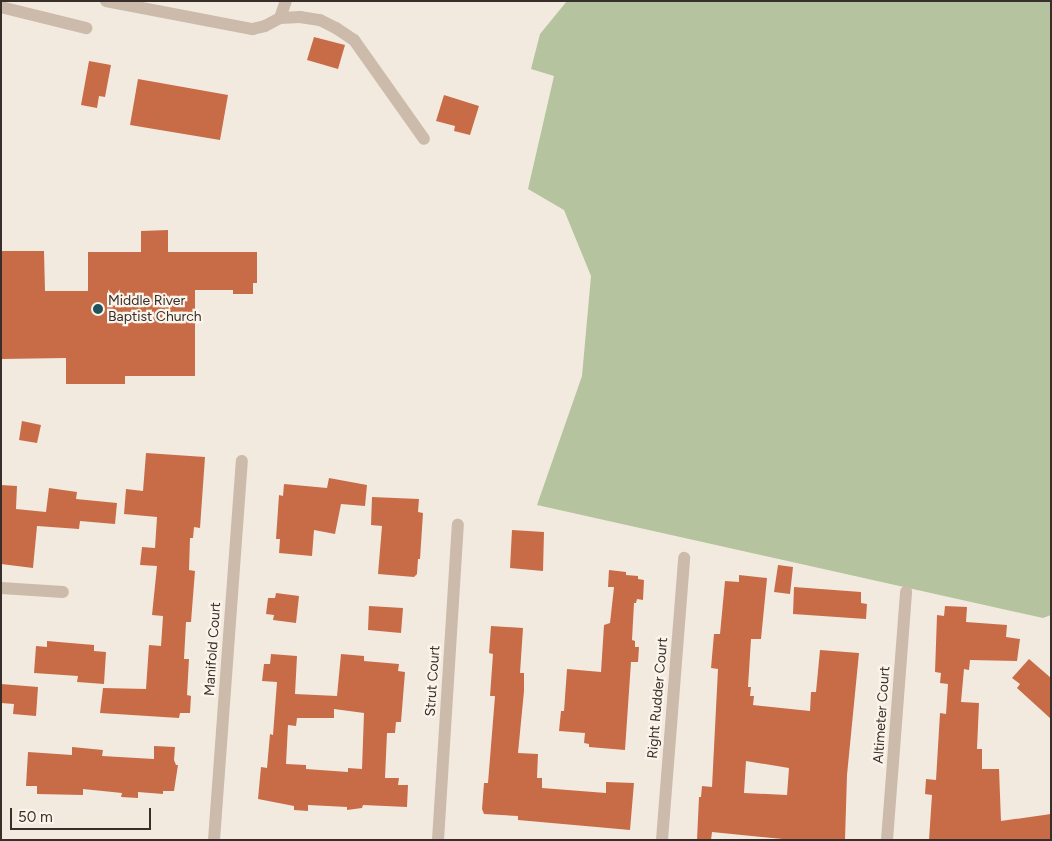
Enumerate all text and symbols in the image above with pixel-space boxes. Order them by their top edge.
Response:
place label: Middle River Baptist Church [108,293,202,326]
marker: Middle River Baptist Church [92,303,104,315]
street label: Manifold Court [201,601,225,697]
street label: Right Rudder Court [644,637,672,759]
street label: Strut Court [422,645,444,717]
street label: Altimeter Court [870,666,894,764]
scale bar [12,798,154,830]
text: 50 m [18,808,53,826]

